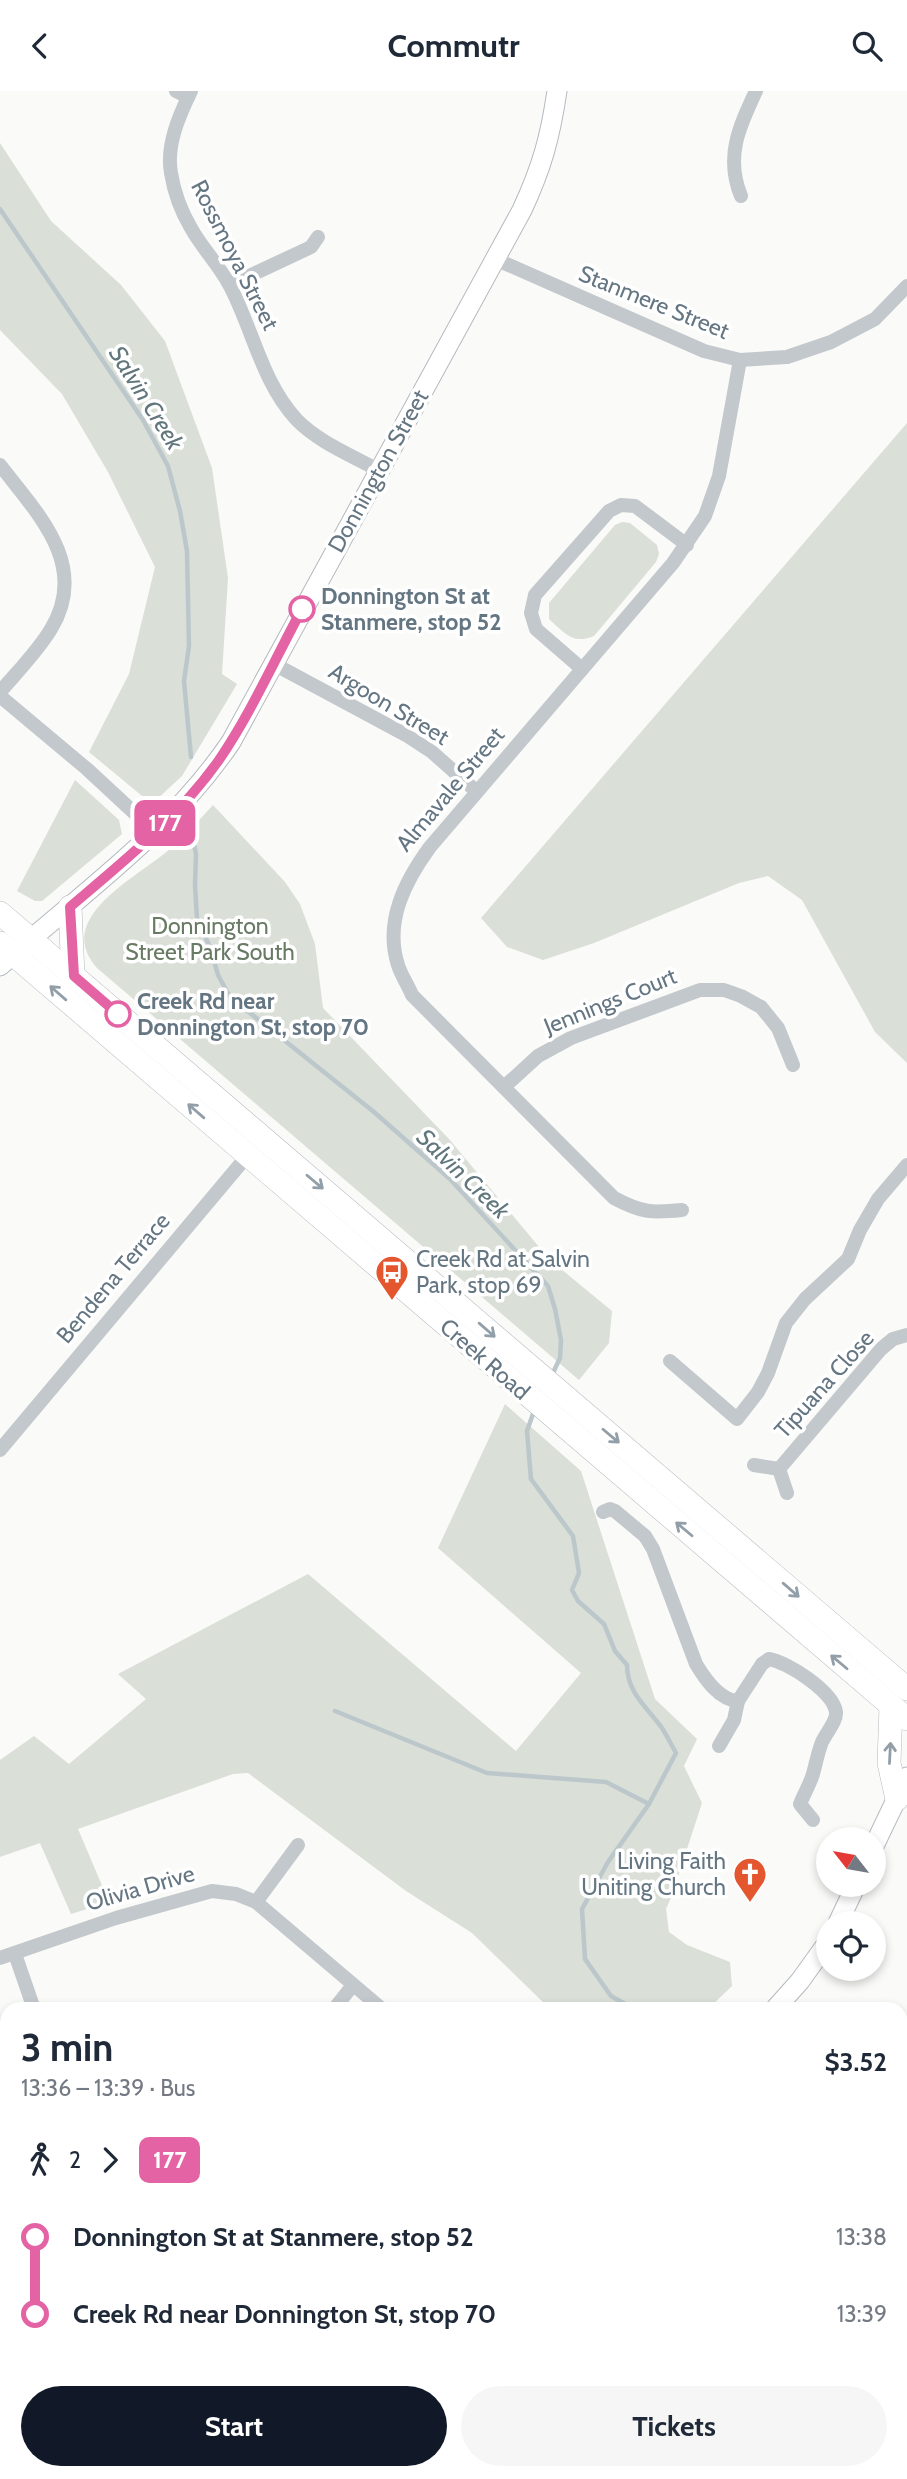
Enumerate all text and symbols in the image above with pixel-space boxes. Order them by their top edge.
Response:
text: Commutr [387,26,520,65]
icon: back [21,27,59,65]
icon: search [848,27,886,65]
street label: Rossmoya Street [185,175,285,335]
street label: Stanmere Street [575,259,734,345]
water label: Salvin Creek [103,340,190,456]
street label: Donnington Street [322,385,434,557]
place label: Donnington St at Stanmere, stop 52 [321,582,501,636]
marker: Donnington St at Stanmere, stop 52 [289,596,315,622]
street label: Argoon Street [324,657,454,751]
street label: Almavale Street [390,721,510,857]
line badge: 177 [125,800,205,846]
text: 177 [148,808,182,837]
park label: Donnington Street Park South [125,912,295,966]
street label: Jennings Court [539,962,681,1041]
one-way arrow [50,985,68,1001]
place label: Creek Rd near Donnington St, stop 70 [137,987,369,1041]
marker: Creek Rd near Donnington St, stop 70 [105,1001,131,1027]
one-way arrow [187,1103,205,1119]
water label: Salvin Creek [411,1123,516,1225]
one-way arrow [305,1174,323,1190]
street label: Bendena Terrace [50,1207,176,1349]
place label: Creek Rd at Salvin Park, stop 69 [416,1245,590,1299]
bus stop icon: Creek Rd at Salvin Park, stop 69 [373,1253,411,1302]
street label: Creek Road [434,1312,536,1406]
one-way arrow [478,1322,496,1338]
street label: Tipuana Close [768,1324,880,1444]
one-way arrow [602,1428,620,1444]
one-way arrow [675,1521,693,1537]
one-way arrow [781,1582,799,1598]
one-way arrow [830,1654,848,1670]
one-way arrow [883,1742,896,1765]
north arrow [816,1827,886,1897]
map controls [816,1827,886,1981]
place label: Living Faith Uniting Church [581,1847,726,1901]
church icon: Living Faith Uniting Church [731,1855,769,1904]
street label: Olivia Drive [82,1859,198,1917]
button: locate [816,1911,886,1981]
text: 3 min [21,2024,113,2071]
text: $3.52 [824,2046,887,2078]
text: 13:36 – 13:39 · Bus [21,2074,195,2102]
icon: walk [21,2141,59,2179]
icon: forward [91,2141,129,2179]
text: 177 [153,2145,186,2174]
text: 2 [69,2146,81,2174]
text: Donnington St at Stanmere, stop 52 [73,2221,474,2253]
text: 13:38 [836,2223,887,2251]
text: Creek Rd near Donnington St, stop 70 [73,2298,496,2330]
text: 13:39 [837,2300,887,2328]
button: Start [21,2386,447,2466]
button: Tickets [461,2386,887,2466]

